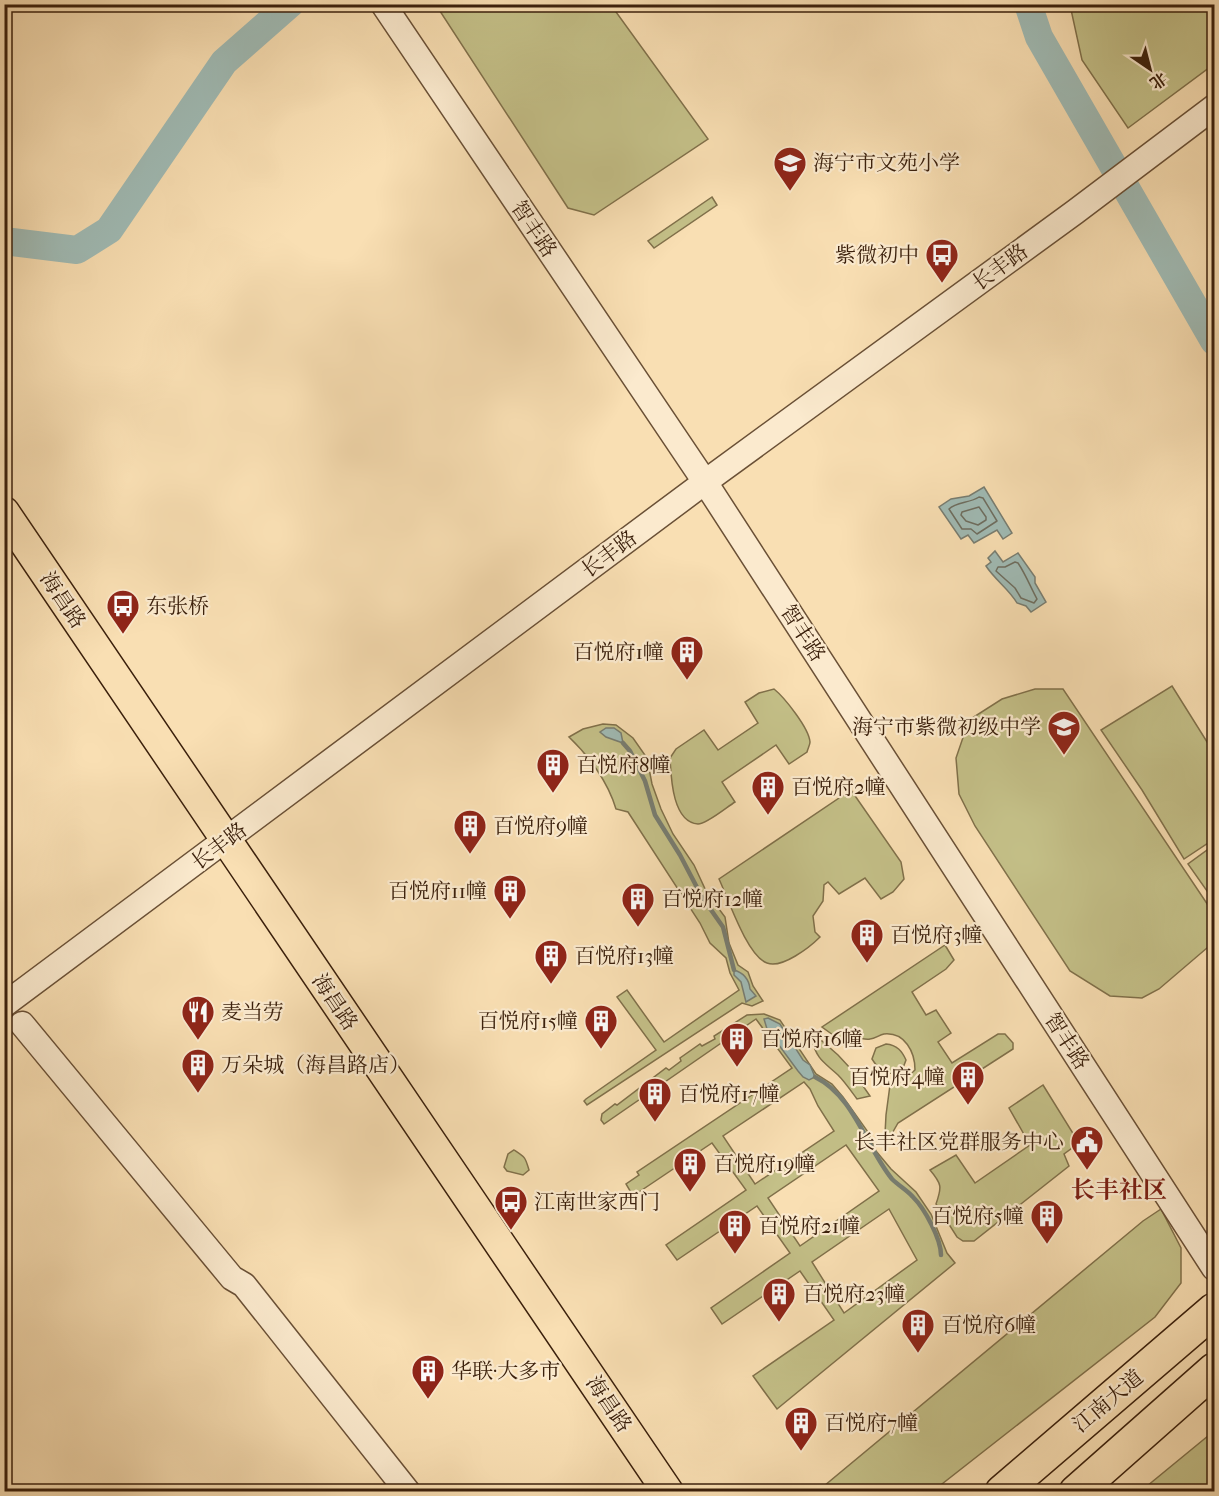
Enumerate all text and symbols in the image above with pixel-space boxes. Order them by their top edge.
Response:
north arrow [1120,39,1180,99]
text: 北 [1146,69,1170,93]
school or university icon: 海宁市文苑小学 [772,145,808,192]
place label: 海宁市文苑小学 [813,151,960,175]
street label: 智丰路 [506,196,562,262]
bus stop icon: 紫微初中 [924,237,960,284]
street label: 长丰路 [967,239,1033,295]
place label: 紫微初中 [835,243,919,267]
street label: 长丰路 [577,525,641,583]
street label: 海昌路 [35,567,91,633]
bus stop icon: 东张桥 [105,588,141,635]
place label: 东张桥 [146,594,209,618]
street label: 智丰路 [776,600,830,666]
building icon: 百悦府1幢 [669,634,705,681]
place label: 百悦府1幢 [573,640,664,664]
school or university icon: 海宁市紫微初级中学 [1046,709,1082,756]
place label: 海宁市紫微初级中学 [852,715,1041,739]
building icon: 百悦府8幢 [535,747,571,794]
place label: 百悦府8幢 [576,753,671,777]
building icon: 百悦府2幢 [750,769,786,816]
place label: 百悦府2幢 [791,775,886,799]
building icon: 百悦府9幢 [452,808,488,855]
place label: 百悦府9幢 [493,814,588,838]
street label: 长丰路 [187,817,251,875]
building icon: 百悦府11幢 [492,873,528,920]
place label: 百悦府11幢 [388,879,487,903]
building icon: 百悦府12幢 [620,881,656,928]
place label: 百悦府12幢 [661,887,763,911]
building icon: 百悦府3幢 [849,917,885,964]
place label: 百悦府3幢 [890,923,983,947]
building icon: 百悦府13幢 [533,938,569,985]
place label: 百悦府13幢 [574,944,674,968]
street label: 海昌路 [307,969,363,1035]
restaurant icon: 麦当劳 [180,994,216,1041]
place label: 麦当劳 [221,1000,284,1024]
building icon: 百悦府15幢 [583,1003,619,1050]
street label: 智丰路 [1040,1008,1094,1074]
place label: 百悦府15幢 [478,1009,578,1033]
building icon: 百悦府16幢 [719,1021,755,1068]
place label: 百悦府16幢 [760,1027,863,1051]
building icon: 万朵城（海昌路店） [180,1047,216,1094]
place label: 万朵城（海昌路店） [221,1053,410,1077]
building icon: 百悦府4幢 [950,1059,986,1106]
place label: 百悦府4幢 [849,1065,945,1089]
building icon: 百悦府17幢 [637,1076,673,1123]
place label: 百悦府17幢 [678,1082,780,1106]
public building icon: 长丰社区党群服务中心 [1069,1124,1105,1171]
place label: 长丰社区党群服务中心 [854,1130,1064,1154]
building icon: 百悦府19幢 [672,1146,708,1193]
place label: 百悦府19幢 [713,1152,816,1176]
district label: 长丰社区 [1071,1176,1167,1204]
bus stop icon: 江南世家西门 [493,1184,529,1231]
place label: 江南世家西门 [534,1190,660,1214]
building icon: 百悦府5幢 [1029,1198,1065,1245]
place label: 百悦府5幢 [931,1204,1024,1228]
building icon: 百悦府21幢 [717,1208,753,1255]
place label: 百悦府21幢 [758,1214,860,1238]
building icon: 百悦府23幢 [761,1276,797,1323]
place label: 百悦府23幢 [802,1282,905,1306]
building icon: 百悦府6幢 [900,1307,936,1354]
place label: 百悦府6幢 [941,1313,1036,1337]
building icon: 华联·大多市 [410,1353,446,1400]
place label: 华联·大多市 [451,1359,560,1383]
street label: 江南大道 [1068,1365,1148,1437]
street label: 海昌路 [581,1371,637,1437]
building icon: 百悦府7幢 [783,1405,819,1452]
place label: 百悦府7幢 [824,1411,918,1435]

